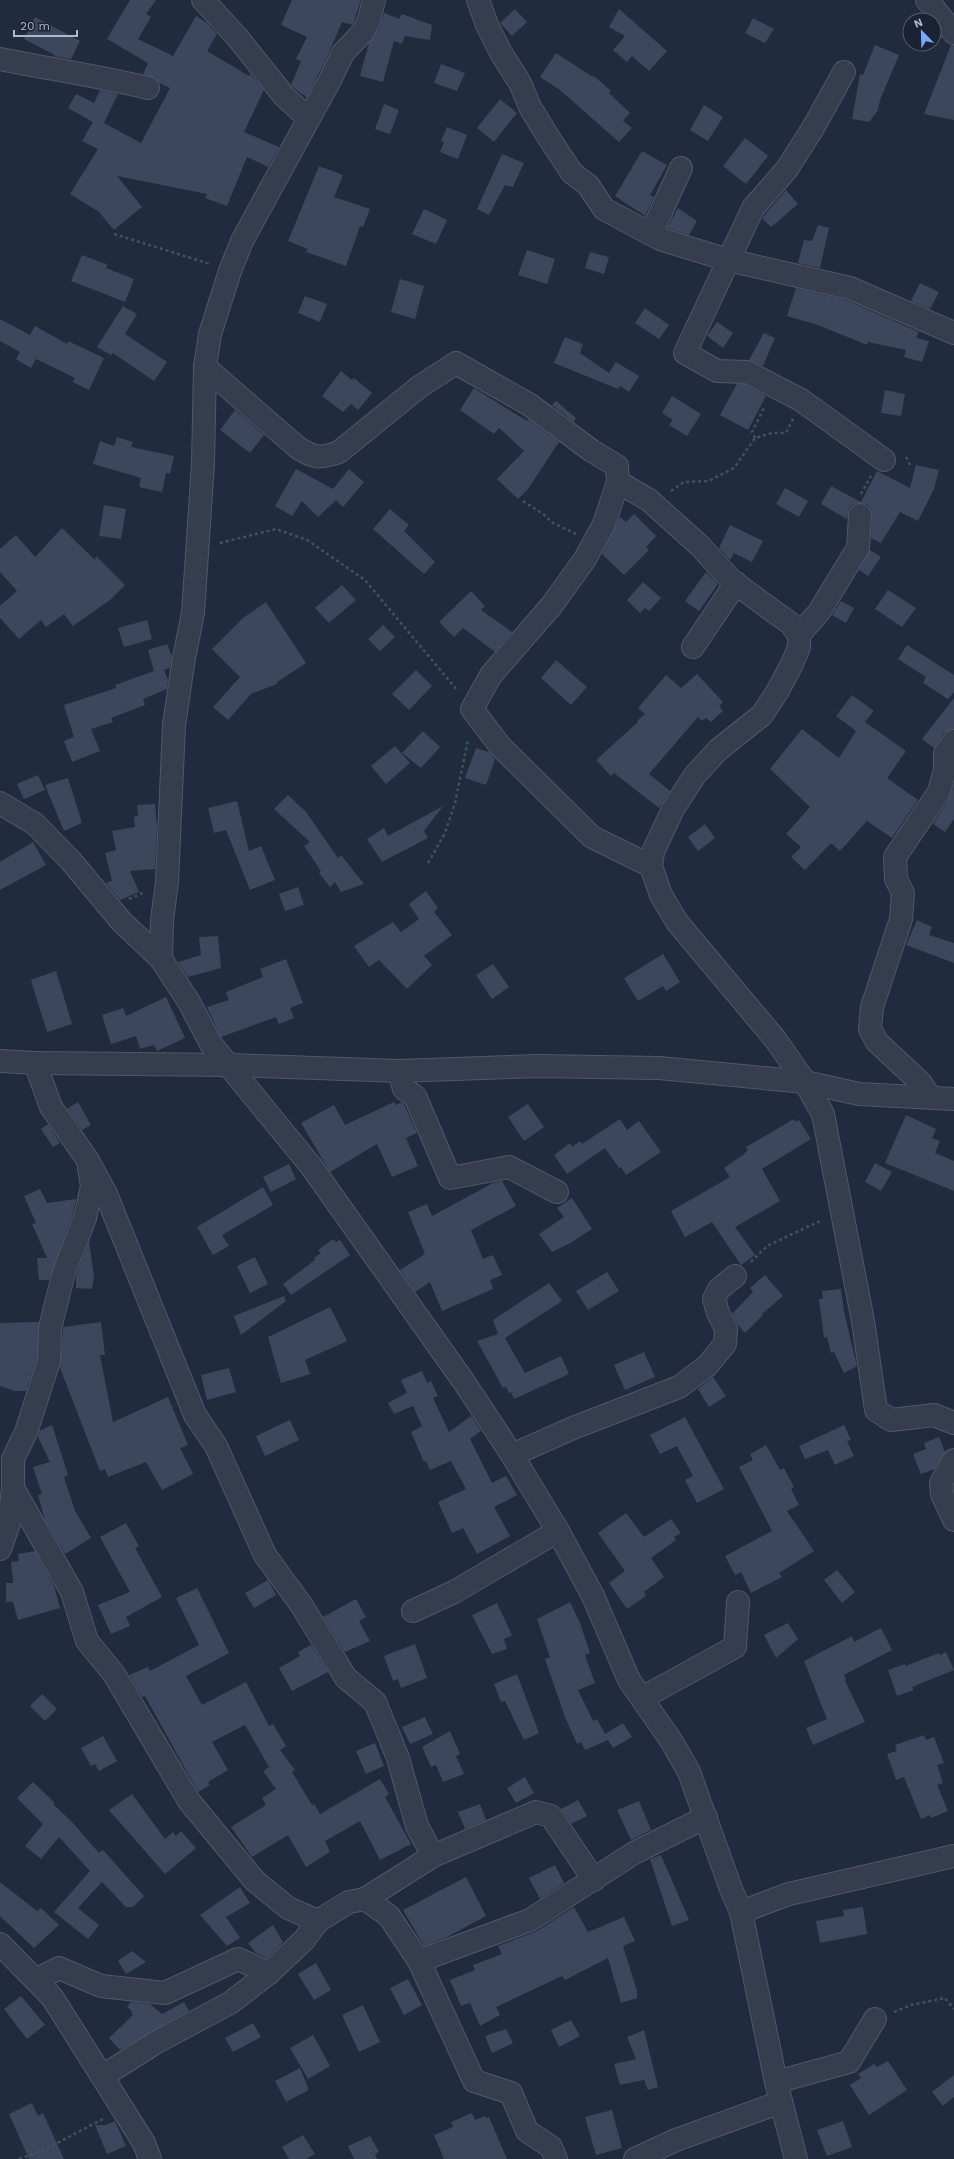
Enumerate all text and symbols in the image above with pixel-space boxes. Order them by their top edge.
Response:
scale bar [14,12,77,38]
north arrow [902,12,942,52]
text: N [912,16,925,31]
text: 20 m [20,19,50,33]

